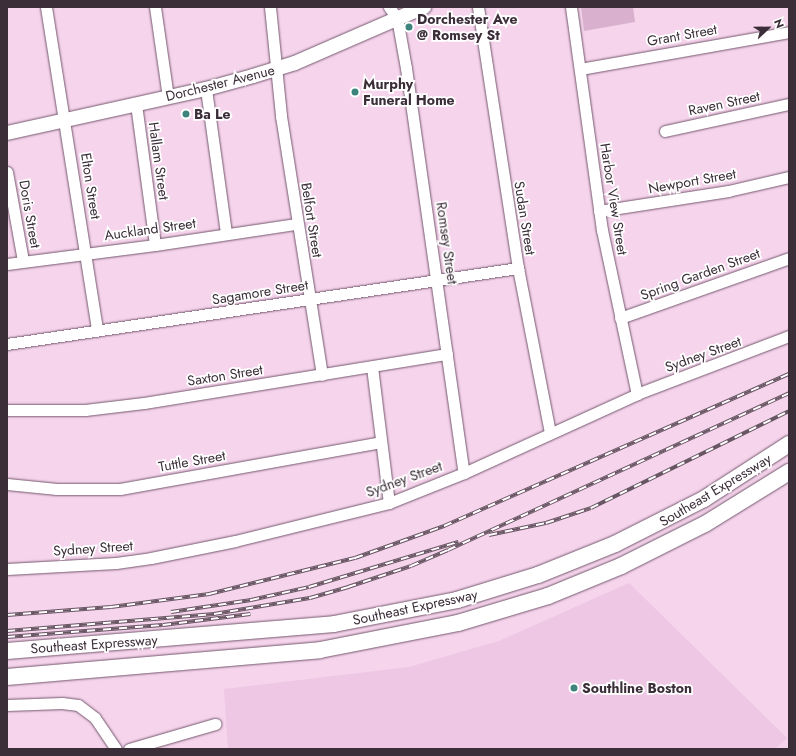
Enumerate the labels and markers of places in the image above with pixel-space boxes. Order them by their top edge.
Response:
place label: Dorchester Ave @ Romsey St [417,11,518,44]
marker: Dorchester Ave @ Romsey St [404,22,414,32]
place label: Murphy Funeral Home [363,76,455,108]
marker: Murphy Funeral Home [350,87,360,97]
place label: Ba Le [194,106,230,122]
marker: Ba Le [181,109,191,119]
place label: Southline Boston [582,680,692,696]
marker: Southline Boston [569,683,579,693]

